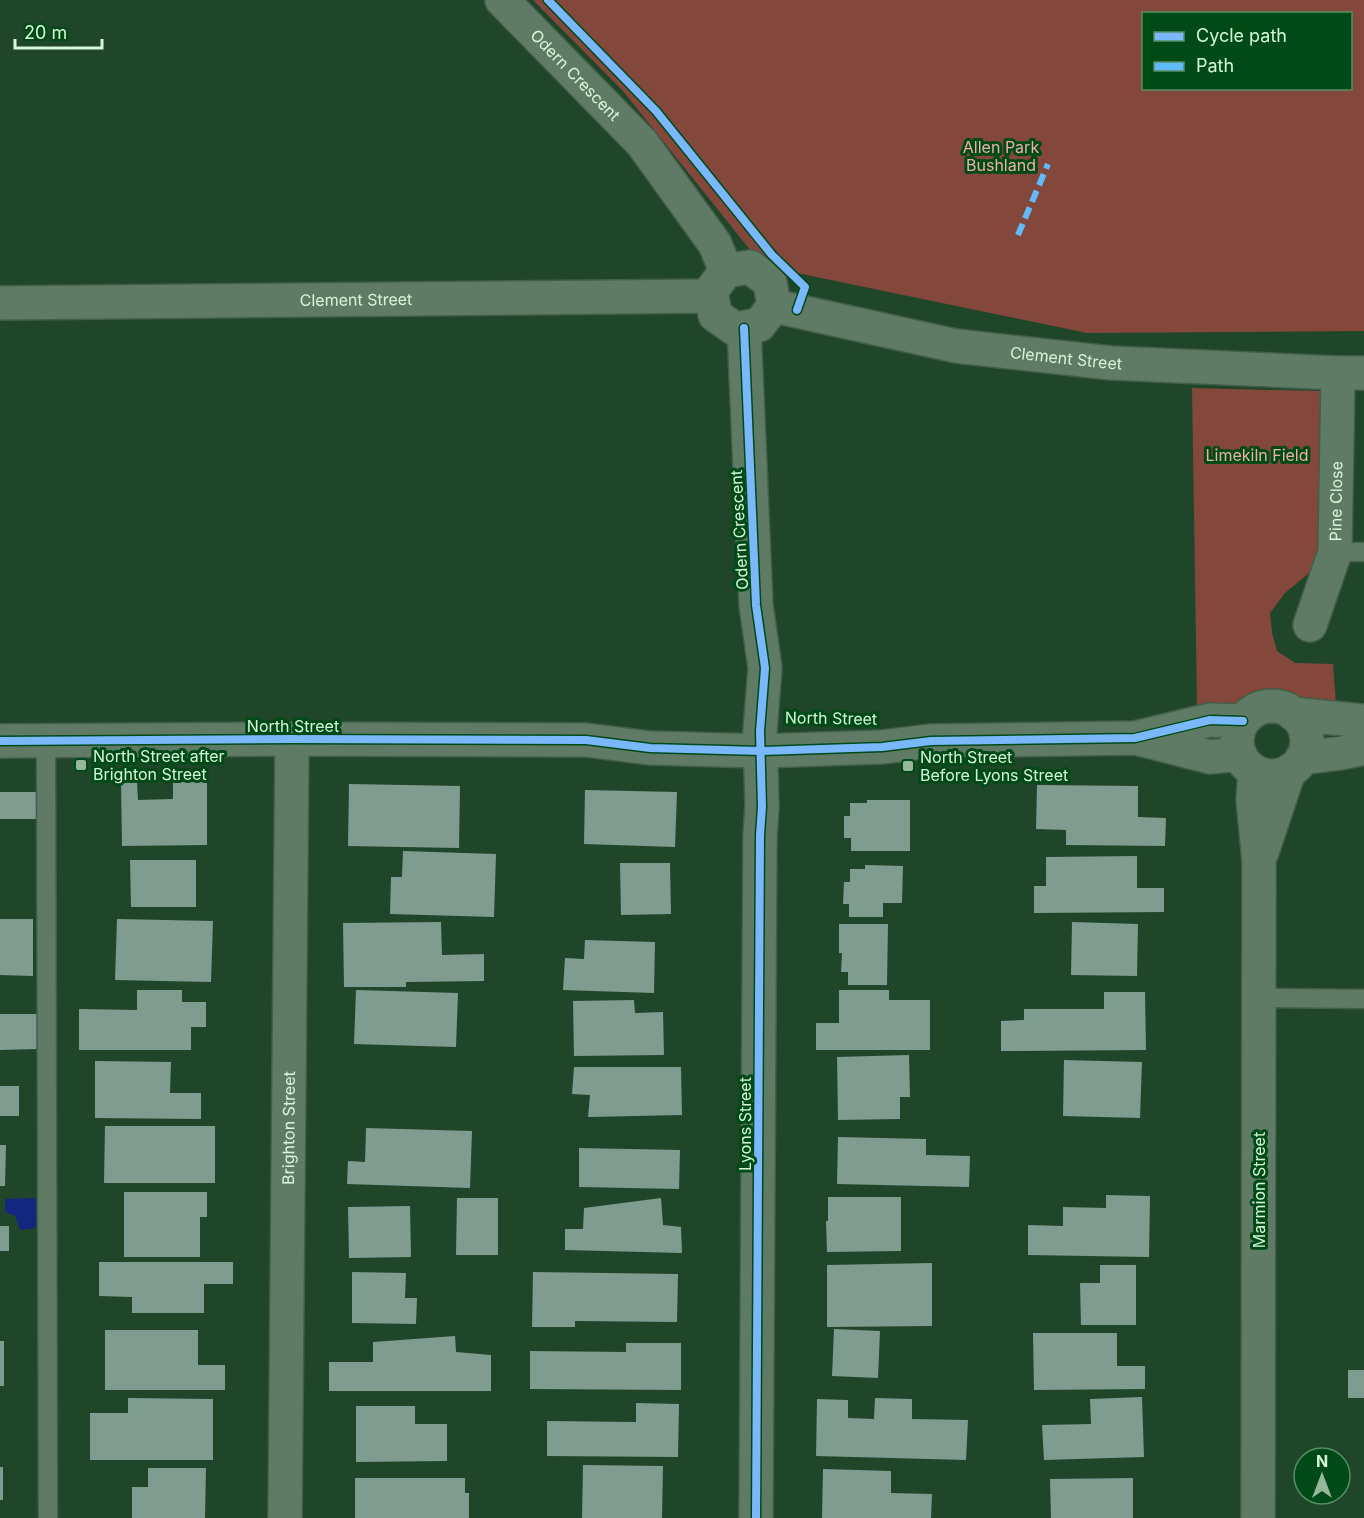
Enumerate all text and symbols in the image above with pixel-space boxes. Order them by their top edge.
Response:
scale bar [15,12,102,50]
legend [1142,12,1352,90]
text: 20 m [24,22,67,43]
street label: Odern Crescent [526,25,625,125]
text: Cycle path [1196,25,1287,46]
text: Path [1196,55,1234,76]
park label: Allen Park Bushland [963,137,1039,175]
street label: Clement Street [300,289,412,310]
street label: Clement Street [1009,342,1122,373]
park label: Limekiln Field [1205,445,1309,465]
street label: Pine Close [1325,461,1347,541]
street label: Odern Crescent [726,470,752,590]
street label: North Street [785,707,877,729]
street label: North Street [247,716,339,736]
place label: North Street after Brighton Street [93,746,225,784]
place label: North Street Before Lyons Street [920,747,1068,785]
marker: North Street after Brighton Street [74,758,88,772]
marker: North Street Before Lyons Street [901,759,915,773]
street label: Brighton Street [278,1071,299,1185]
street label: Lyons Street [735,1077,755,1171]
street label: Marmion Street [1249,1132,1269,1248]
north arrow [1292,1446,1352,1506]
text: N [1316,1451,1328,1471]

